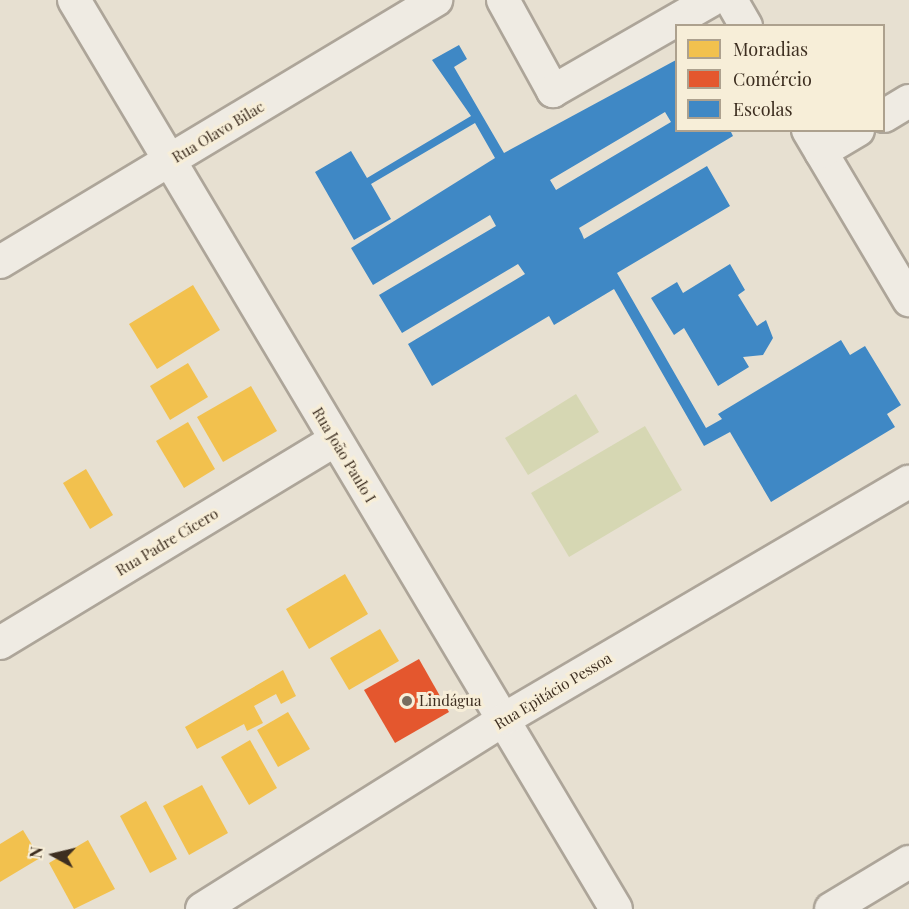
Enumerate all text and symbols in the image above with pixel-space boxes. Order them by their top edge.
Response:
legend [675,24,885,132]
text: Moradias [733,37,808,61]
text: Comércio [733,67,812,91]
street label: Rua Olavo Bilac [169,97,267,167]
text: Escolas [733,97,793,121]
street label: Rua João Paulo I [308,404,380,506]
street label: Rua Padre Cicero [112,504,222,580]
street label: Rua Epitácio Pessoa [491,649,615,733]
place label: Lindágua [419,692,481,710]
marker: Lindágua [400,694,414,708]
north arrow [24,825,84,885]
text: N [24,845,47,860]

